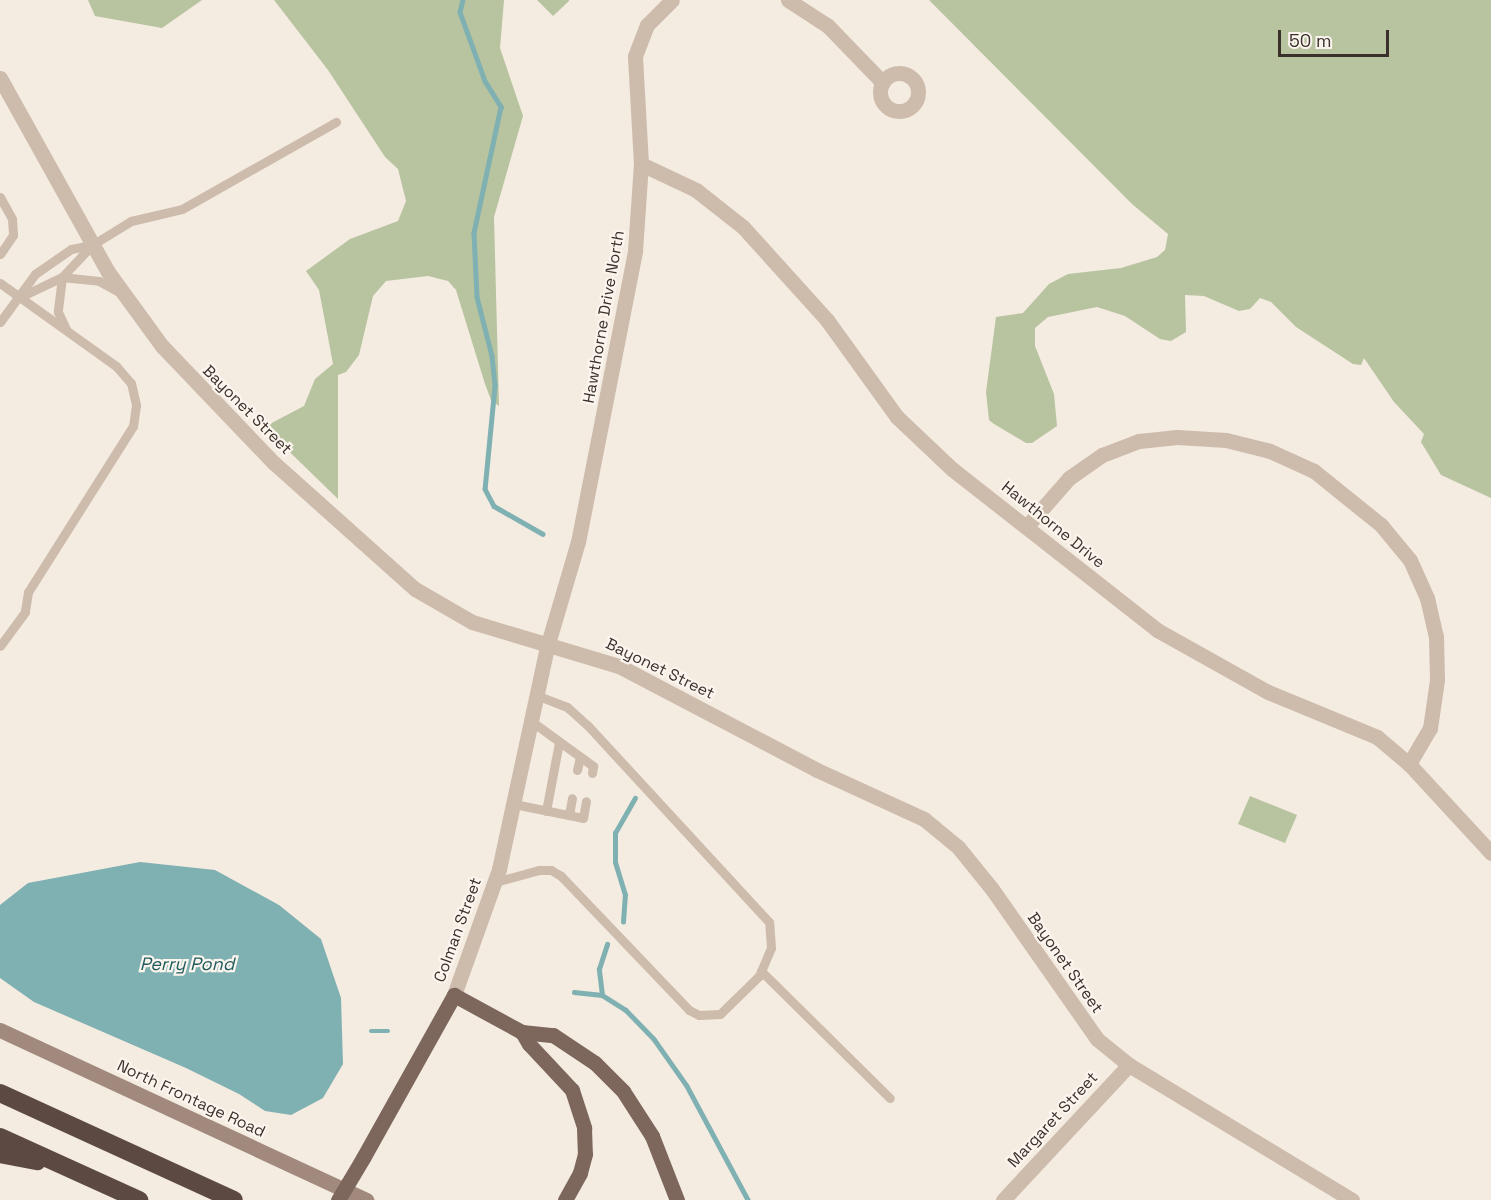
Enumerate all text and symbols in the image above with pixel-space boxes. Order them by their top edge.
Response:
scale bar [1281,18,1392,56]
text: 50 m [1289,29,1331,52]
street label: Hawthorne Drive North [579,229,629,405]
street label: Bayonet Street [198,361,296,459]
street label: Hawthorne Drive [998,478,1108,572]
street label: Bayonet Street [602,634,718,704]
street label: Colman Street [430,875,486,985]
street label: Bayonet Street [1023,909,1107,1017]
water label: Perry Pond [140,953,234,975]
street label: North Frontage Road [114,1056,268,1142]
street label: Margaret Street [1004,1068,1102,1172]

